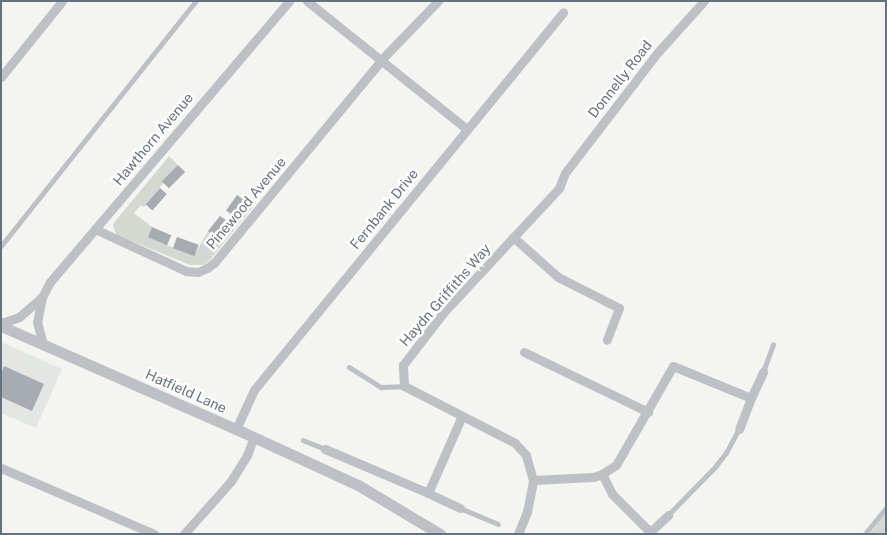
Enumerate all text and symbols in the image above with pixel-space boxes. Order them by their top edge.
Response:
street label: Donnelly Road [585,37,655,121]
street label: Hawthorn Avenue [109,89,197,189]
street label: Pinewood Avenue [203,154,289,252]
street label: Fernbank Drive [347,165,421,253]
street label: Haydn Griffiths Way [396,240,494,350]
street label: Hatfield Lane [143,366,229,416]

